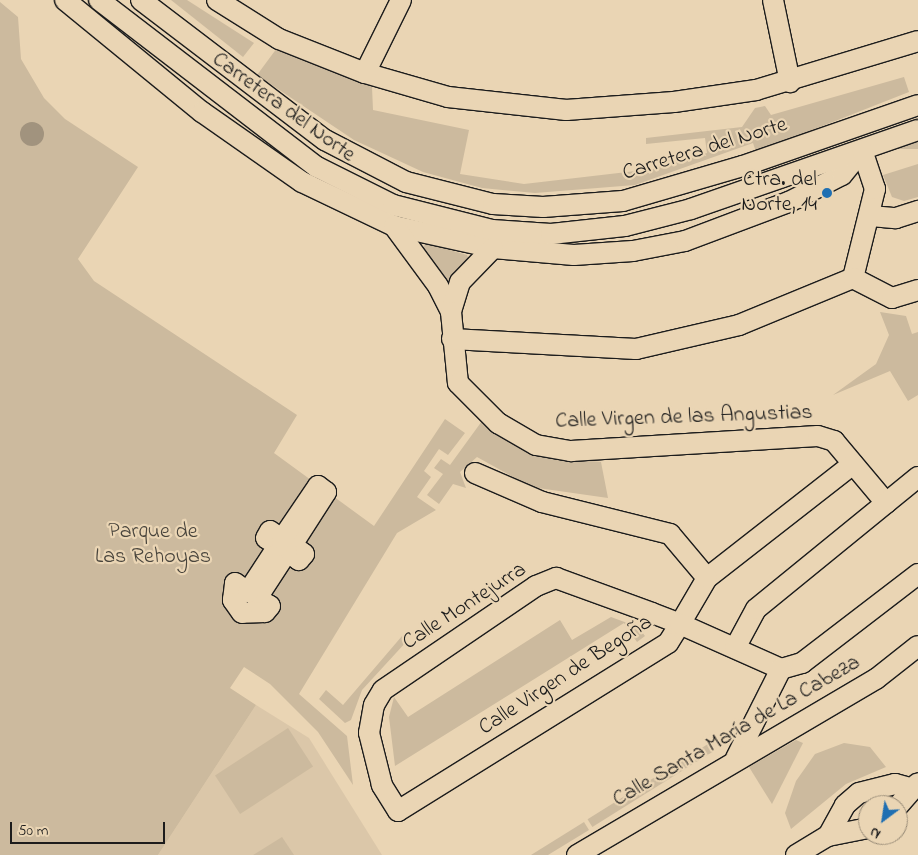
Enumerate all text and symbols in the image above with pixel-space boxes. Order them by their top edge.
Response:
street label: Carretera del Norte [206,47,360,169]
street label: Carretera del Norte [620,112,790,188]
place label: Ctra. del Norte, 14 [741,167,817,218]
marker: Ctra. del Norte, 14 [821,187,833,199]
street label: Calle Virgen de las Angustias [555,400,813,436]
park label: Parque de Las Rehoyas [95,519,211,570]
street label: Calle Montejurra [398,557,532,657]
street label: Calle Virgen de Begoña [474,610,658,742]
street label: Calle Santa María de La Cabeza [609,650,865,814]
north arrow [858,795,908,845]
scale bar [12,812,168,844]
text: 50 m [18,820,48,842]
text: N [866,821,885,844]

